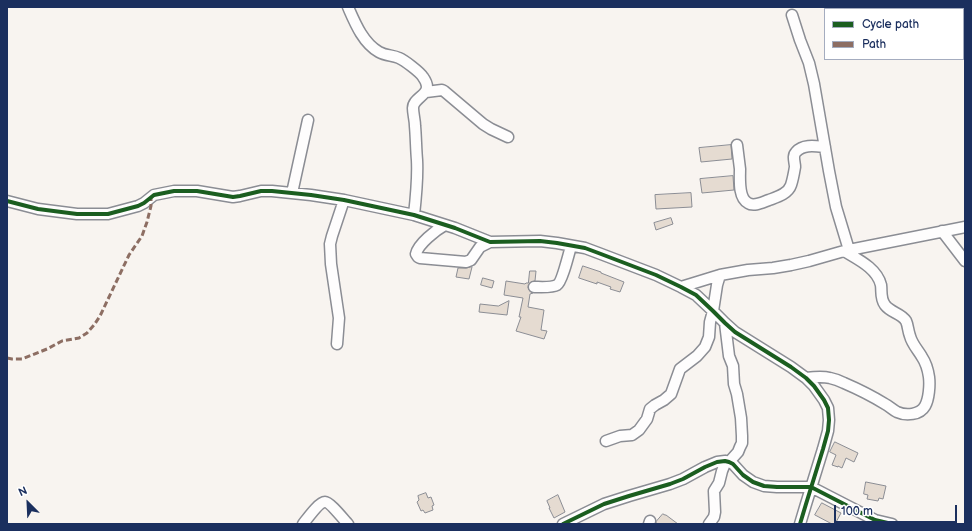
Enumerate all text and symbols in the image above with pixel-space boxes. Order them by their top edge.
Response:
legend [824,8,964,60]
text: Cycle path [862,17,919,32]
text: Path [862,37,886,52]
north arrow [8,483,48,523]
text: N [16,484,29,499]
scale bar [836,497,959,523]
text: 100 m [841,504,873,519]

